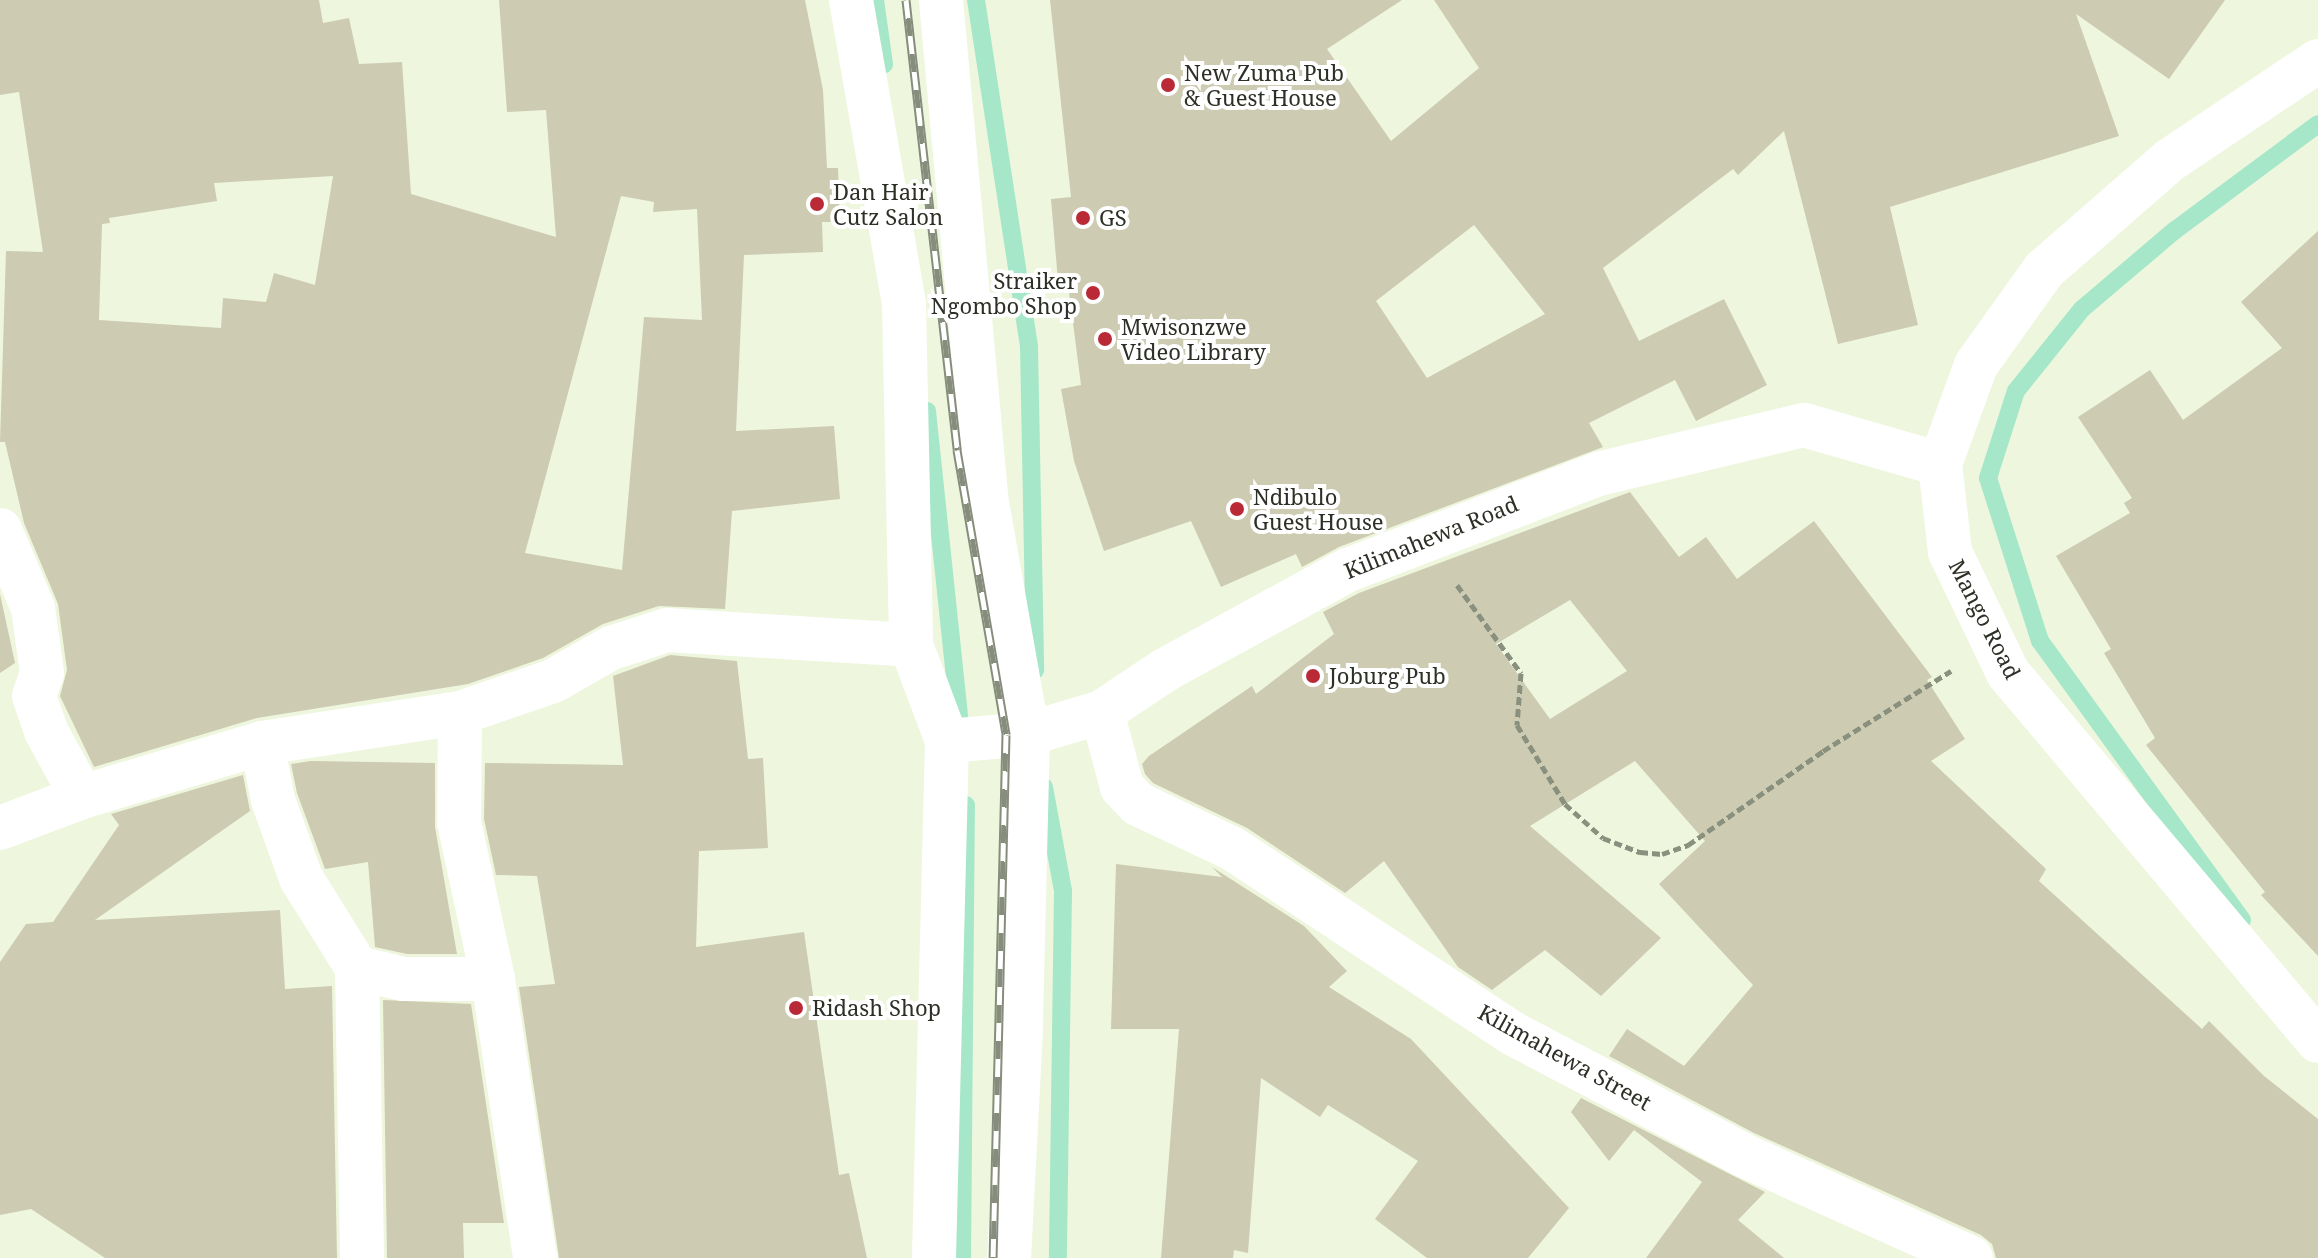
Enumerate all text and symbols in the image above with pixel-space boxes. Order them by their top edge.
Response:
place label: New Zuma Pub & Guest House [1184,59,1344,110]
marker: New Zuma Pub & Guest House [1159,76,1177,94]
place label: Dan Hair Cutz Salon [833,178,943,230]
marker: Dan Hair Cutz Salon [808,195,826,213]
place label: GS [1099,205,1127,231]
marker: GS [1074,209,1092,227]
place label: Straiker Ngombo Shop [931,267,1077,318]
marker: Straiker Ngombo Shop [1084,284,1102,302]
place label: Mwisonzwe Video Library [1121,313,1266,364]
marker: Mwisonzwe Video Library [1096,330,1114,348]
place label: Ndibulo Guest House [1253,483,1384,534]
street label: Kilimahewa Road [1340,490,1522,584]
marker: Ndibulo Guest House [1228,500,1246,518]
street label: Mango Road [1944,555,2026,683]
place label: Joburg Pub [1329,663,1446,689]
marker: Joburg Pub [1304,667,1322,685]
place label: Ridash Shop [812,995,941,1021]
marker: Ridash Shop [787,999,805,1017]
street label: Kilimahewa Street [1474,999,1656,1115]

